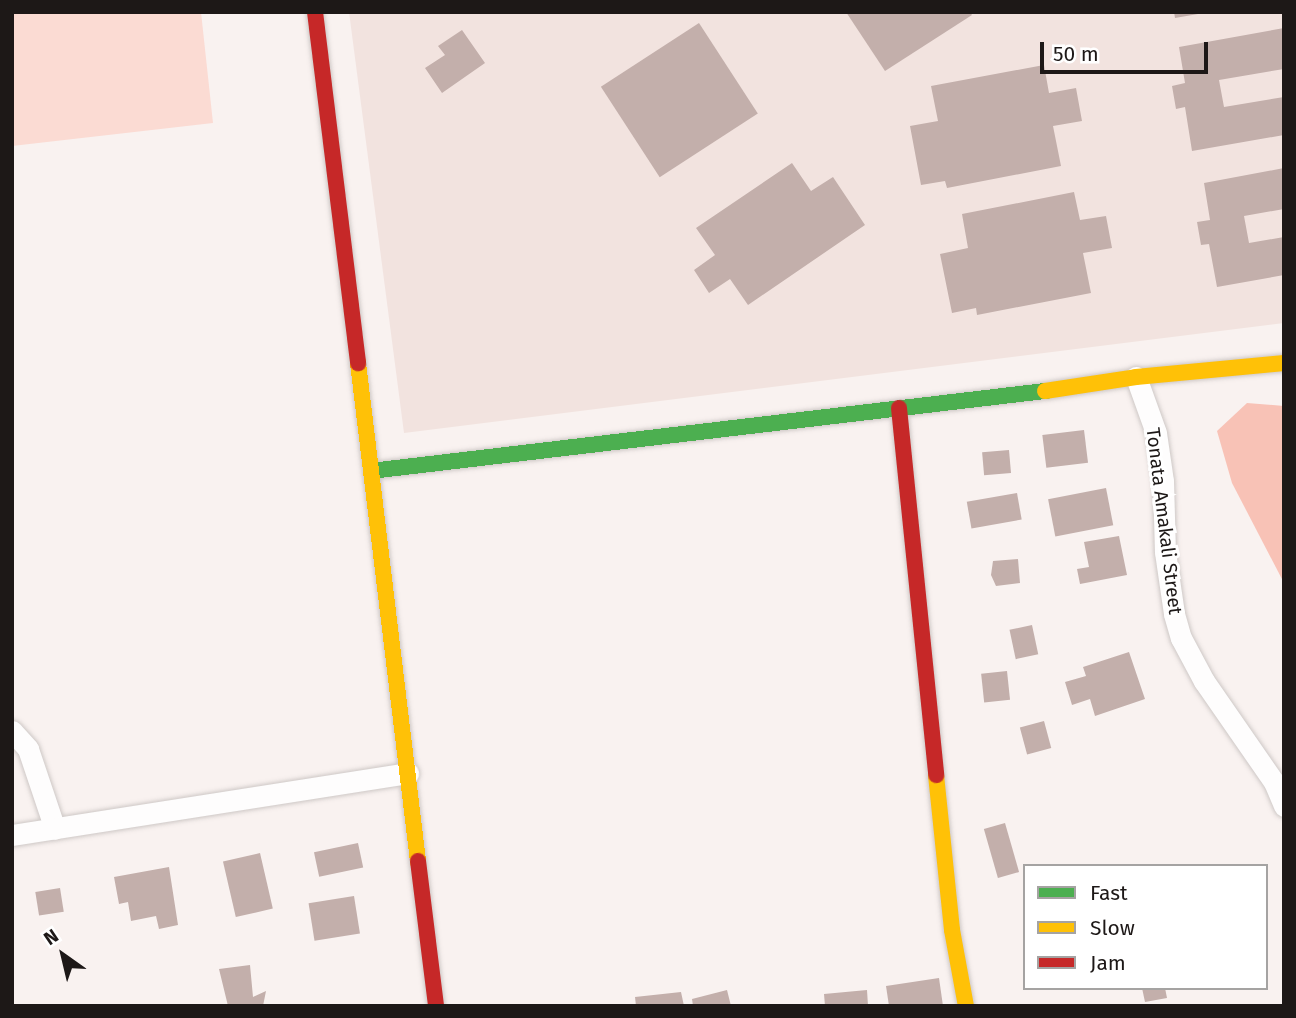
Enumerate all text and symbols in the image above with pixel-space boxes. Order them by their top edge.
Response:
scale bar [1044,28,1212,72]
text: 50 m [1053,41,1099,67]
street label: Tonata Amakali Street [1141,426,1187,616]
legend [1023,864,1268,990]
text: Fast [1090,880,1128,906]
text: Slow [1090,915,1135,941]
north arrow [28,920,98,990]
text: N [39,924,63,950]
text: Jam [1090,950,1126,976]

